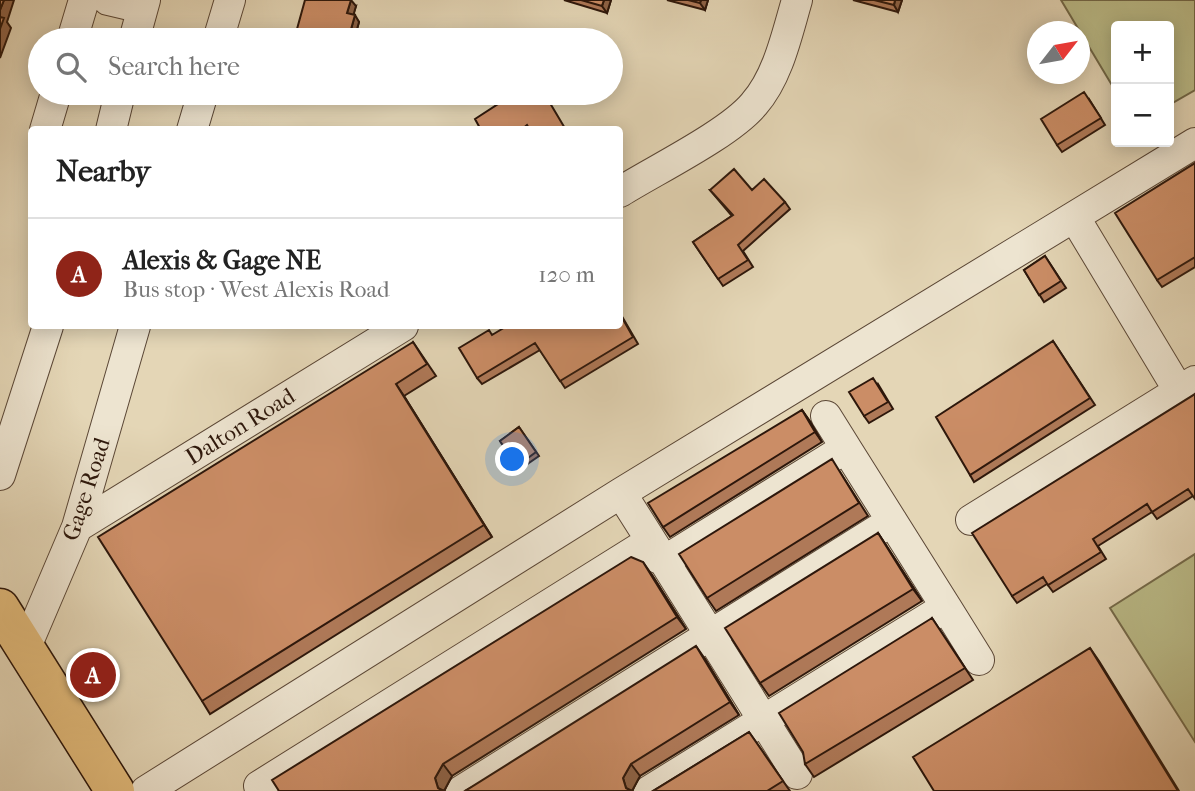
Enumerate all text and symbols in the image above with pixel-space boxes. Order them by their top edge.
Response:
north arrow [1027,21,1090,84]
map controls [1111,21,1174,147]
button: + [1111,21,1174,84]
search box [28,28,623,105]
icon: search [52,48,90,86]
text: Search here [108,51,240,82]
button: − [1111,84,1174,147]
text: Nearby [56,154,151,189]
text: Alexis & Gage NE [123,245,321,276]
text: A [72,261,86,288]
text: 120 m [538,261,595,288]
text: Bus stop · West Alexis Road [123,276,390,303]
street label: Dalton Road [181,382,300,471]
street label: Gage Road [57,434,116,544]
your location [495,442,529,476]
pin: A [70,649,116,701]

